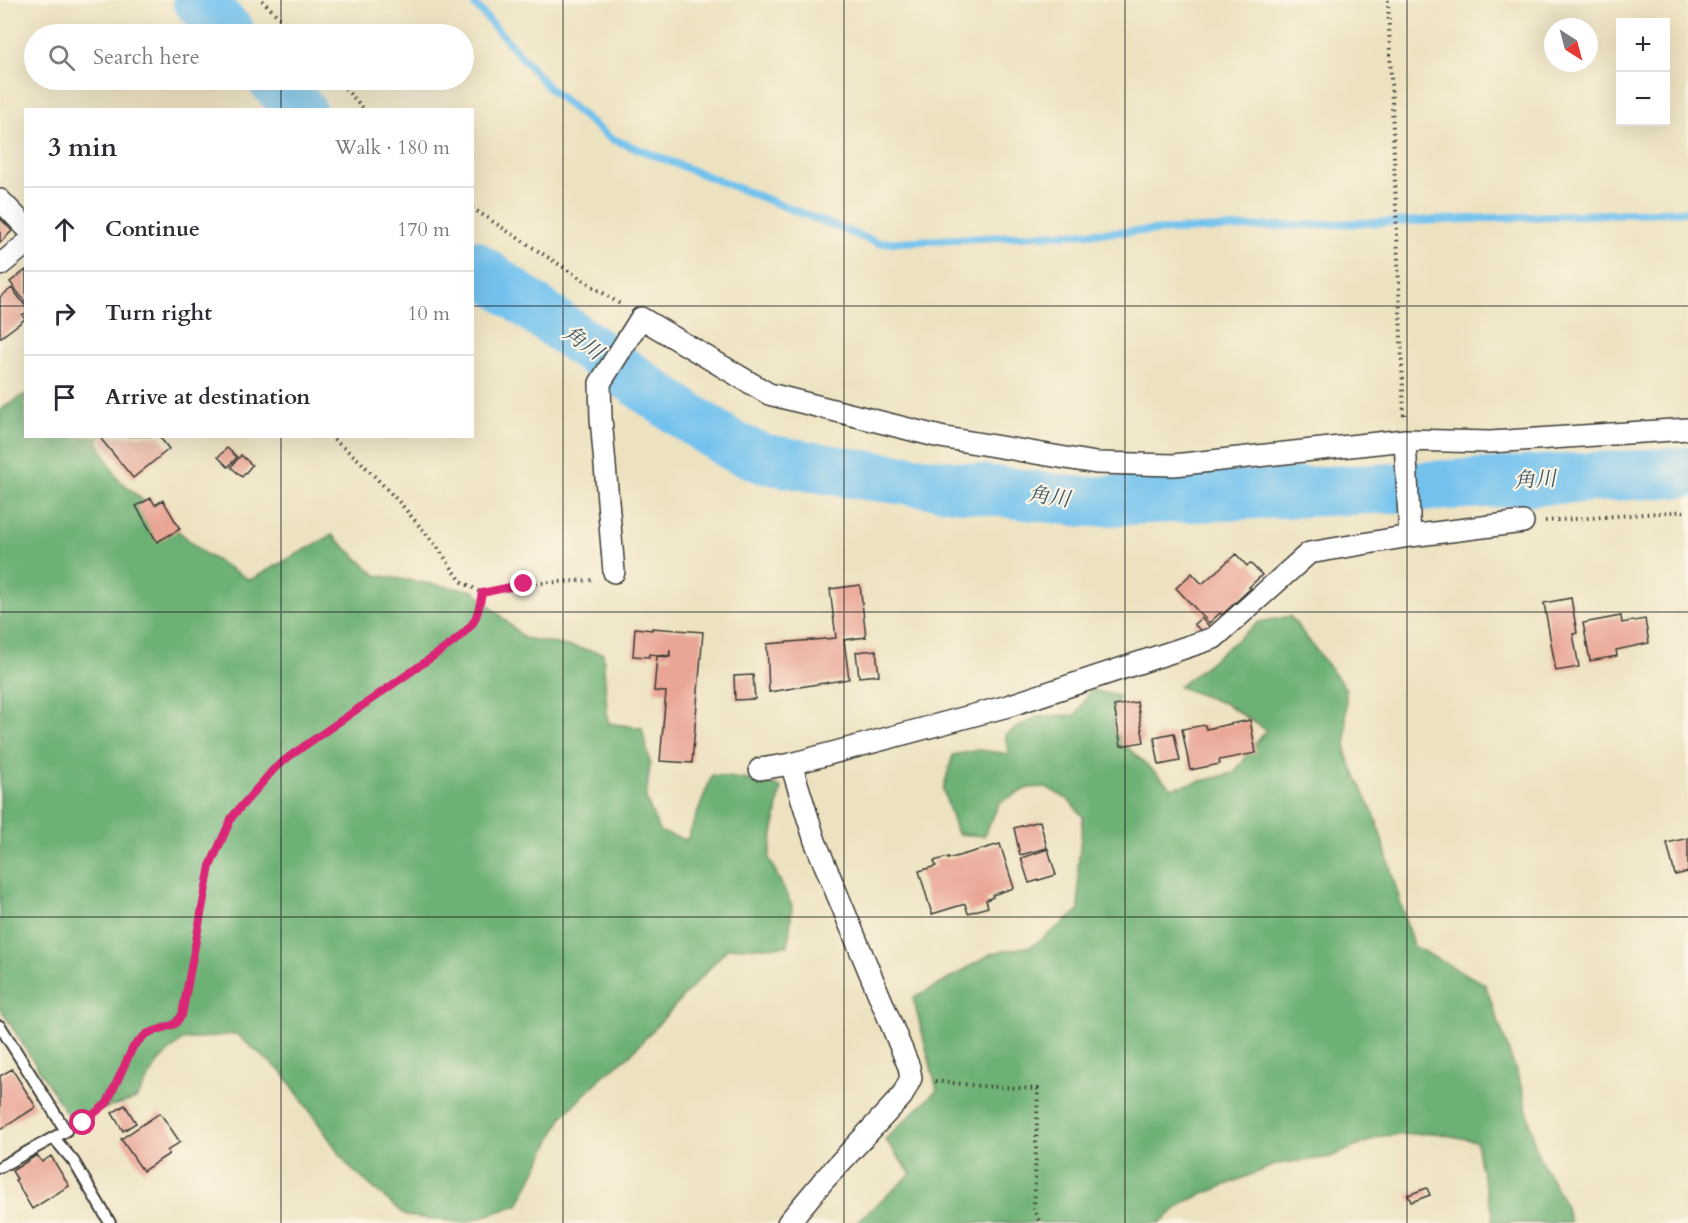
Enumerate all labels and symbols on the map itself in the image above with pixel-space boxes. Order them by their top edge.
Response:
north arrow [1544,18,1598,72]
water label: 角川 [557,319,610,368]
water label: 角川 [1513,464,1559,496]
water label: 角川 [1026,480,1074,515]
route end [510,570,536,596]
route start [69,1109,95,1135]

